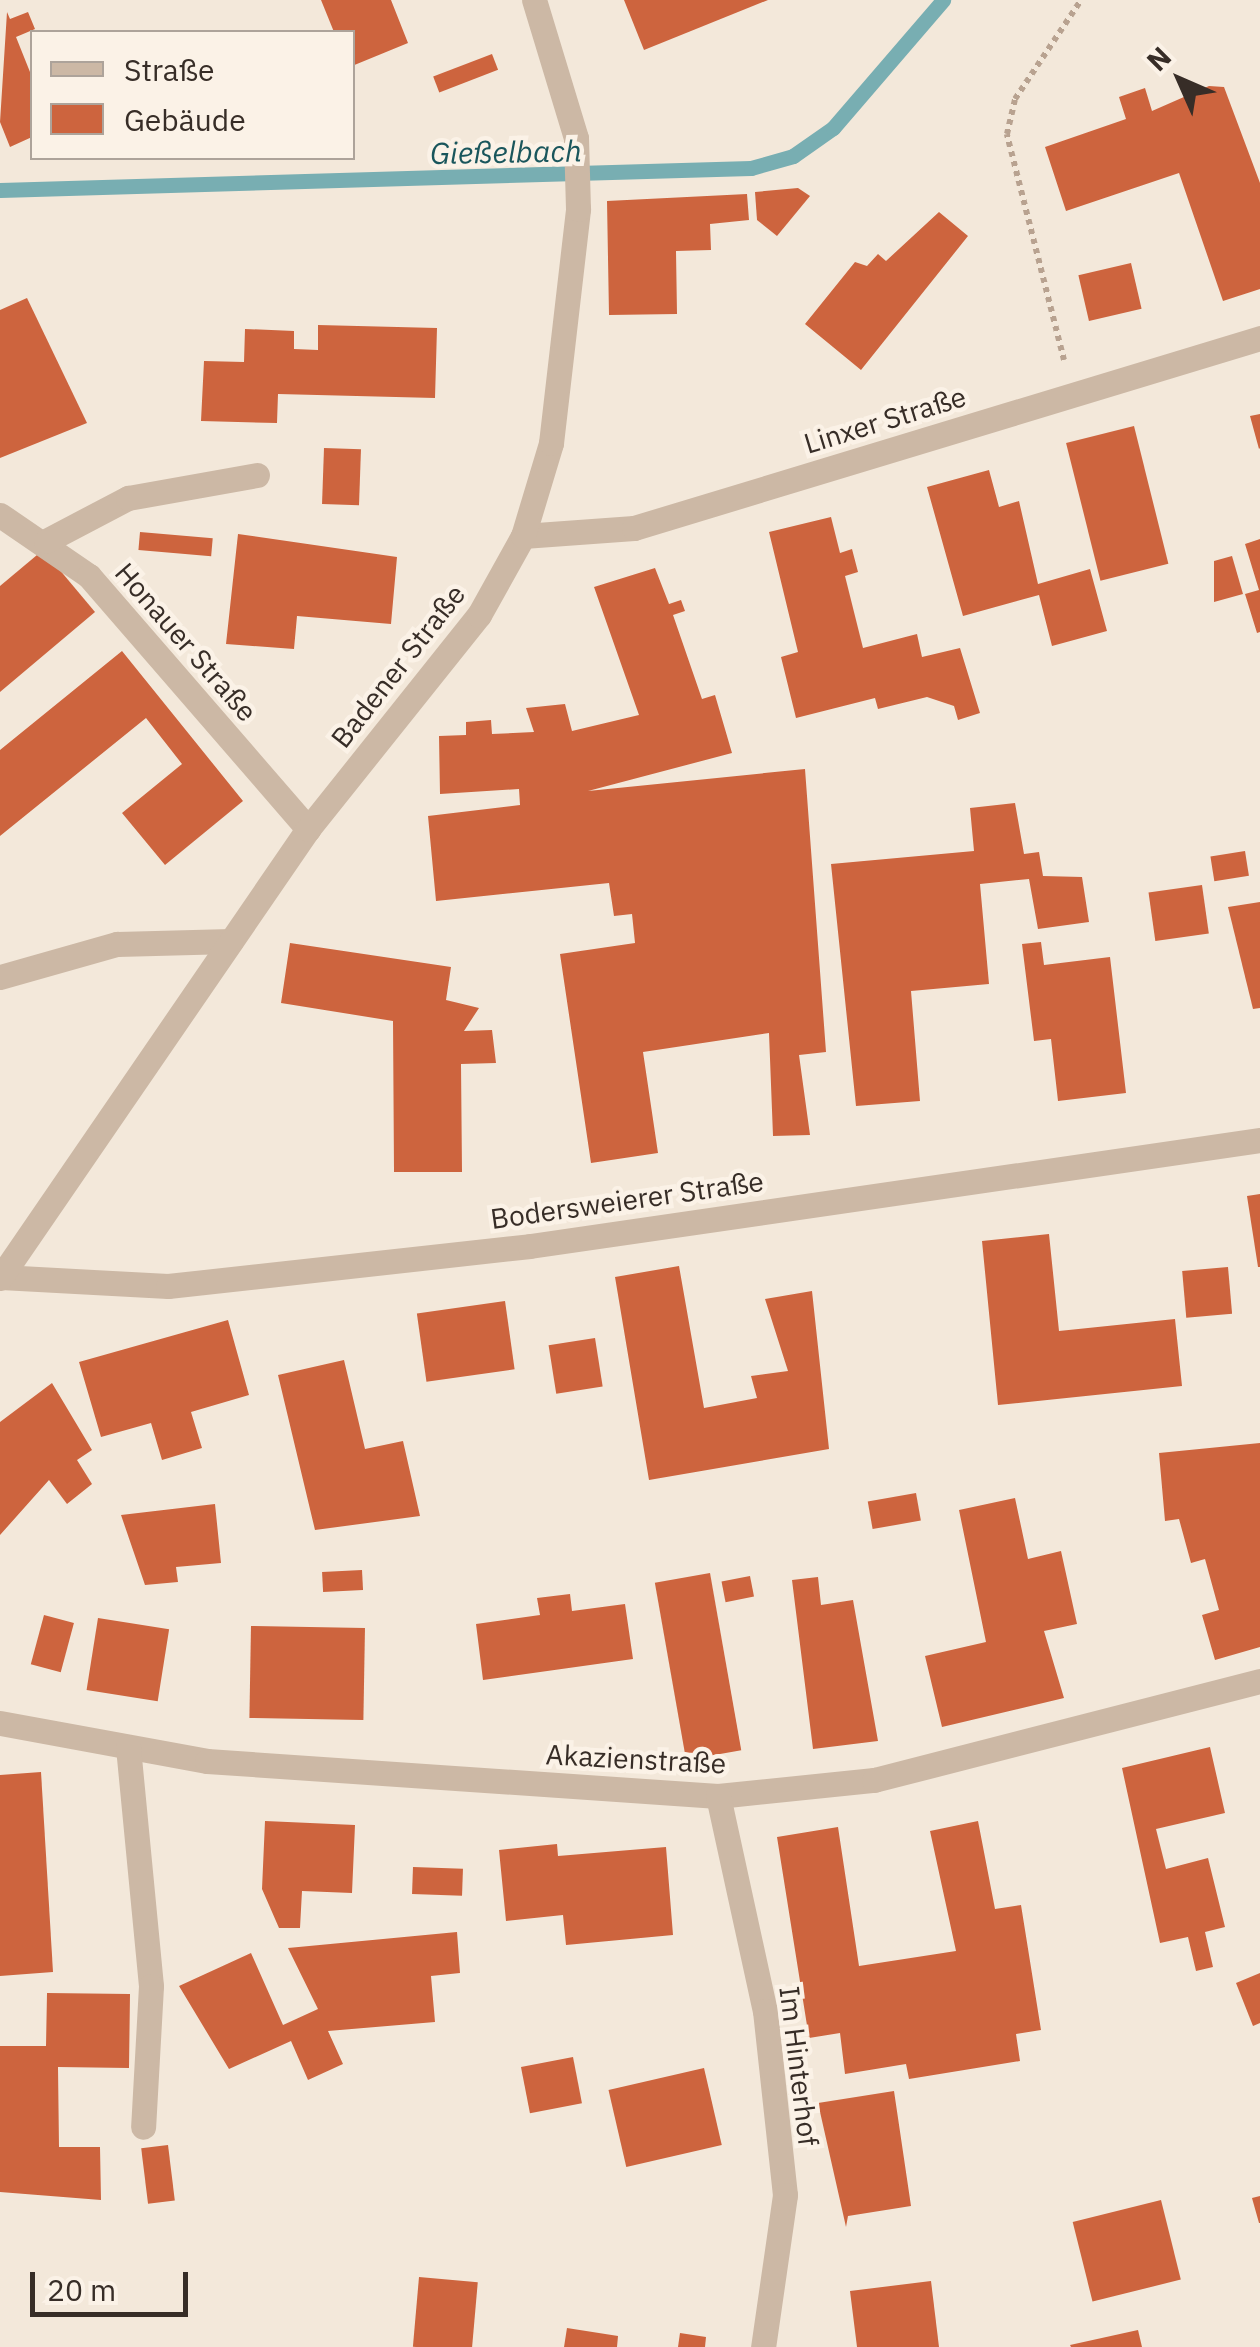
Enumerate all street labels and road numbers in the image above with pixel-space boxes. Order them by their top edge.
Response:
street label: Linxer Straße [800,379,970,461]
street label: Honauer Straße [108,556,264,728]
street label: Badener Straße [324,578,472,754]
street label: Bodersweierer Straße [488,1164,766,1236]
street label: Akazienstraße [545,1738,727,1780]
street label: Im Hinterhof [773,1984,825,2148]

